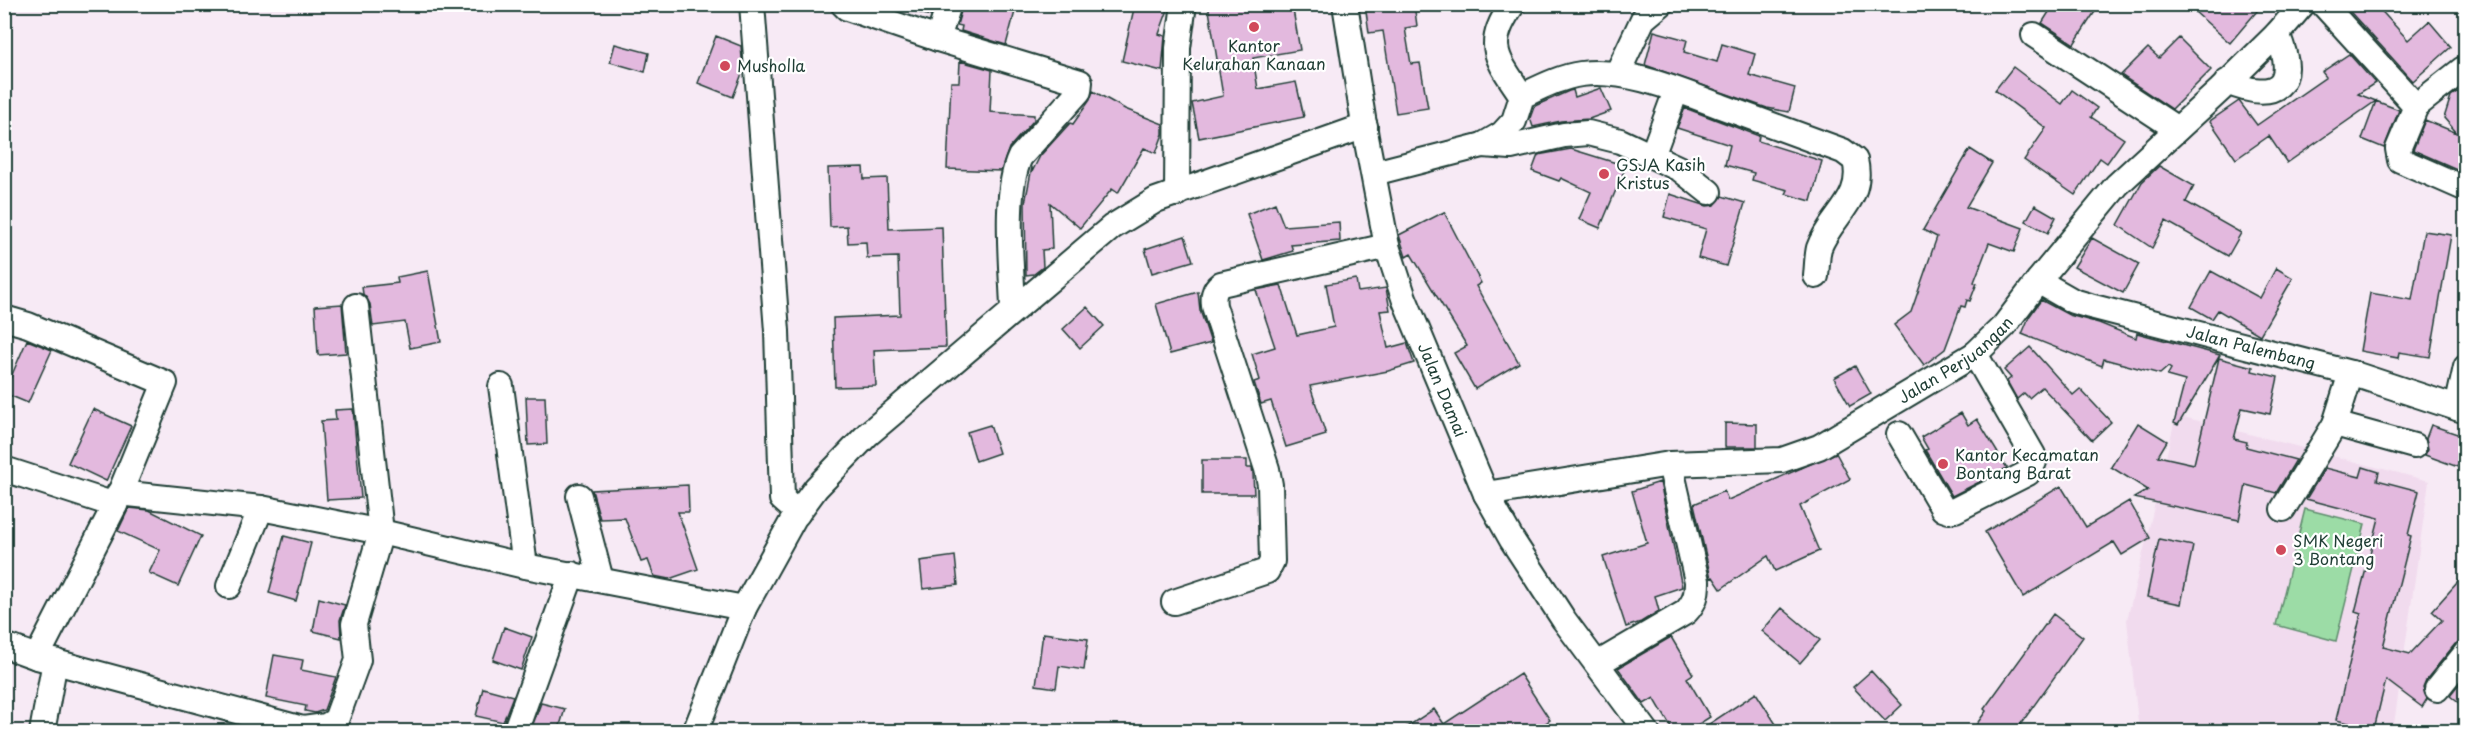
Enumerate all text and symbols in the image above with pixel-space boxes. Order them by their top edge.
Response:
marker: Kantor Kelurahan Kanaan [1247,20,1261,34]
place label: Kantor Kelurahan Kanaan [1182,33,1326,75]
place label: Musholla [737,53,805,77]
marker: Musholla [718,59,732,73]
place label: GSJA Kasih Kristus [1616,152,1706,194]
marker: GSJA Kasih Kristus [1597,167,1611,181]
street label: Jalan Perjuangan [1893,311,2018,408]
street label: Jalan Palembang [2184,318,2318,374]
street label: Jalan Damai [1413,339,1474,440]
place label: Kantor Kecamatan Bontang Barat [1955,442,2099,484]
marker: Kantor Kecamatan Bontang Barat [1936,457,1950,471]
place label: SMK Negeri 3 Bontang [2293,528,2383,570]
marker: SMK Negeri 3 Bontang [2274,543,2288,557]

